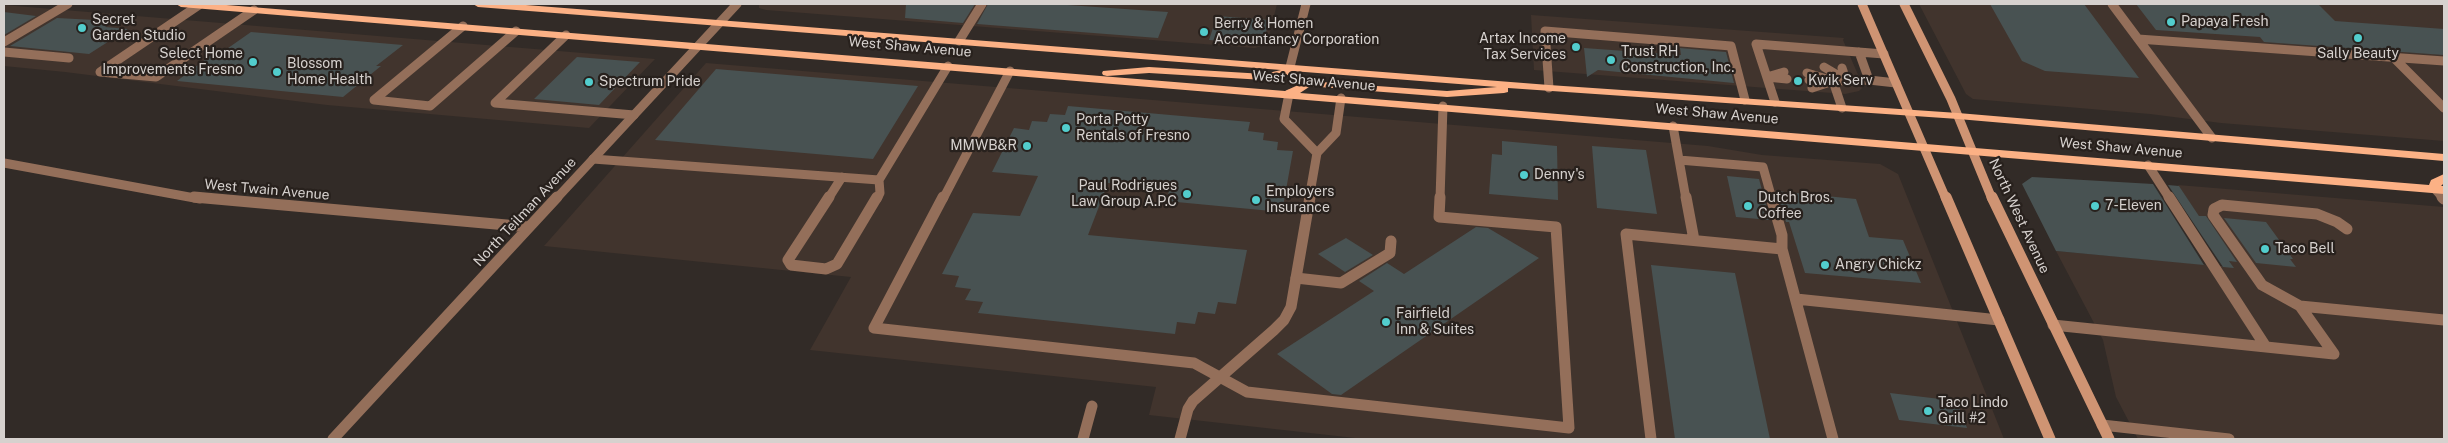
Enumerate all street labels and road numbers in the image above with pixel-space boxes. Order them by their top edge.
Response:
street label: West Shaw Avenue [848,33,972,61]
street label: West Shaw Avenue [1252,67,1376,95]
street label: West Shaw Avenue [1655,100,1779,128]
street label: West Shaw Avenue [2059,134,2183,162]
street label: North Teilman Avenue [470,154,580,270]
street label: North West Avenue [1985,156,2053,276]
street label: West Twain Avenue [204,176,330,204]

